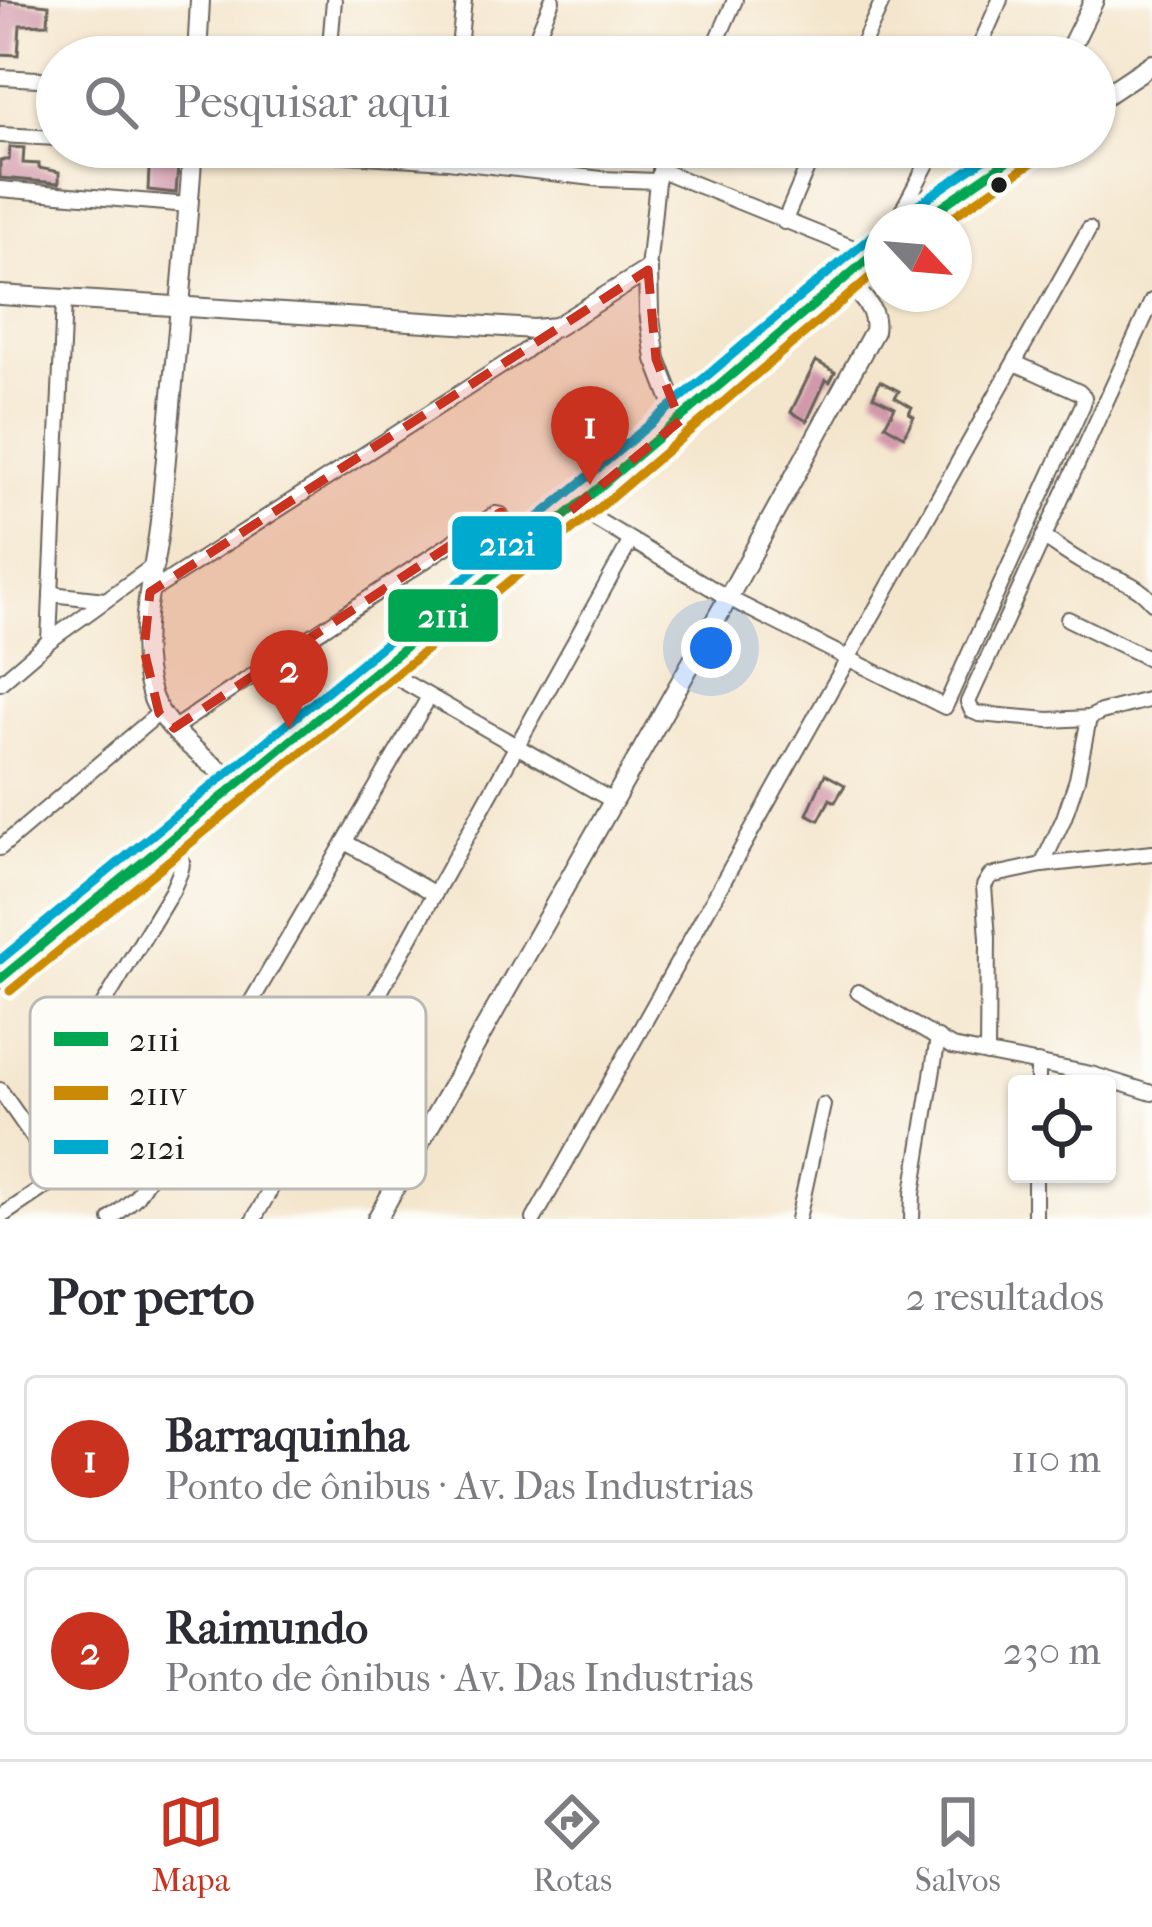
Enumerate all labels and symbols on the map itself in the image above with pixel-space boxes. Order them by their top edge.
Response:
unlabelled marker [988,174,1010,196]
north arrow [864,204,972,312]
pin: 1 [551,386,629,485]
line badge: 212i [450,514,564,572]
text: 212i [479,525,535,564]
line badge: 211i [386,587,500,644]
text: 211i [418,597,468,636]
your location [681,618,741,678]
pin: 2 [250,630,328,729]
legend [30,997,426,1189]
text: 211i [129,1021,180,1060]
text: 211v [129,1075,188,1114]
text: 212i [129,1129,185,1168]

